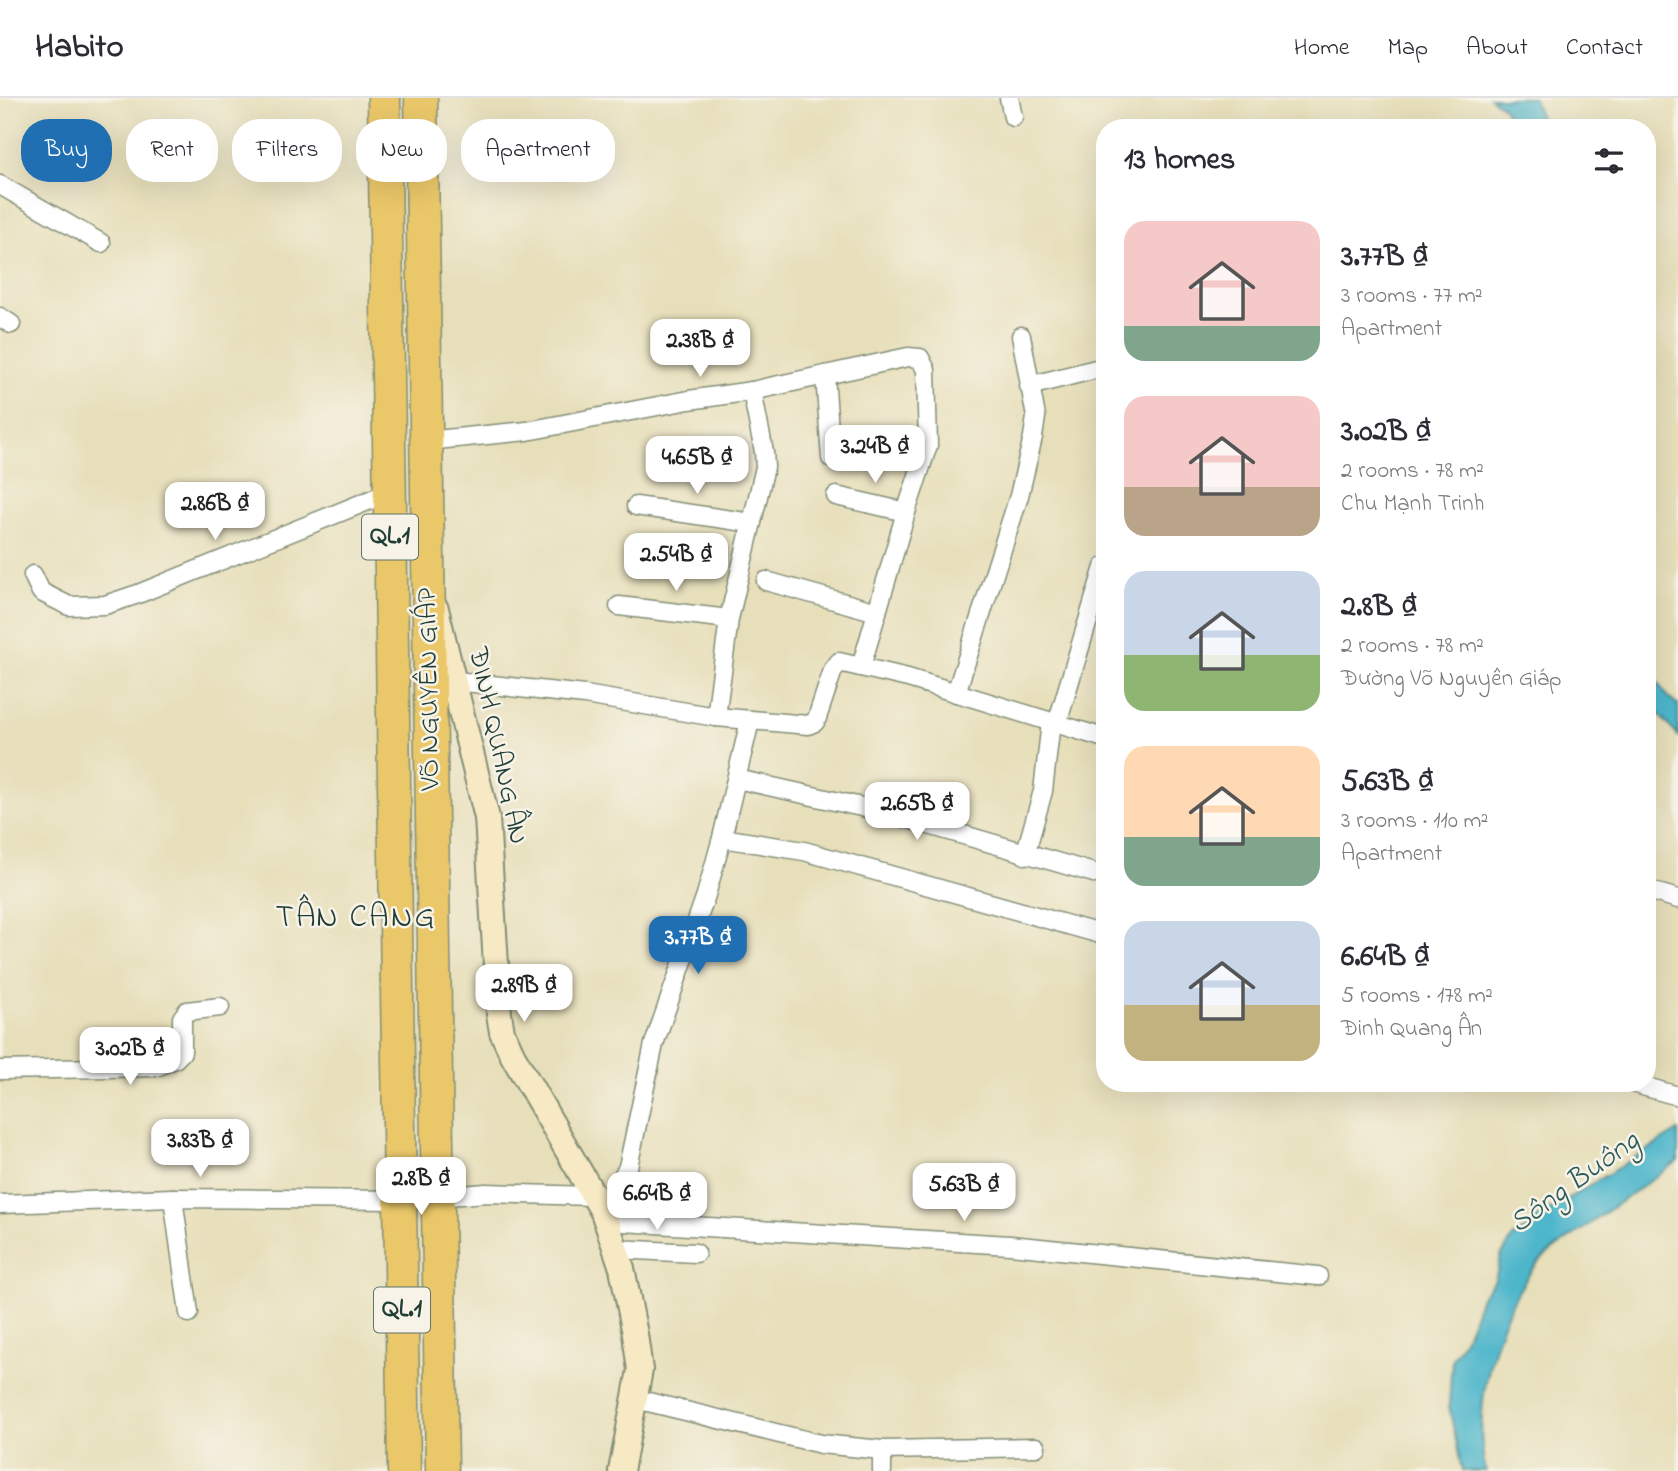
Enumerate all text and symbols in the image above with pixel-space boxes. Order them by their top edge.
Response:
text: Habito [35,24,124,72]
text: Home [1294,31,1350,66]
text: Map [1388,31,1428,66]
text: About [1466,31,1528,66]
text: Contact [1566,31,1643,66]
chip: Buy [21,119,112,182]
chip: Rent [126,119,218,182]
chip: Filters [232,119,342,182]
chip: New [356,119,447,182]
chip: Apartment [461,119,615,182]
text: 13 homes [1124,139,1235,183]
icon: filters [1590,142,1628,180]
text: 3.77B ₫ [1341,236,1428,280]
icon: home [1180,249,1264,333]
text: 3 rooms · 77 m² [1341,280,1483,313]
text: Apartment [1341,313,1442,346]
pin: 2.38B ₫ [635,320,765,379]
text: 2.38B ₫ [666,325,734,358]
text: 3.02B ₫ [1341,411,1431,455]
icon: home [1180,424,1264,508]
pin: 3.24B ₫ [810,426,940,485]
text: 3.24B ₫ [841,431,909,464]
pin: 4.65B ₫ [632,436,762,496]
text: 4.65B ₫ [662,442,732,475]
text: 2 rooms · 78 m² [1341,455,1484,488]
pin: 2.86B ₫ [150,482,280,542]
text: 2.86B ₫ [181,488,249,521]
text: Chu Mạnh Trinh [1341,488,1485,521]
road number: QL.1 [362,514,418,560]
pin: 2.54B ₫ [611,533,741,593]
text: 2.54B ₫ [640,539,712,572]
text: 2.8B ₫ [1341,586,1417,630]
street label: VÕ NGUYÊN GIÁP [408,587,452,792]
icon: home [1180,599,1264,683]
text: 2 rooms · 78 m² [1341,630,1484,663]
street label: ĐINH QUANG ÂN [456,643,539,848]
text: Đường Võ Nguyên Giáp [1341,663,1561,696]
text: 5.63B ₫ [1341,761,1433,805]
icon: home [1180,774,1264,858]
pin: 2.65B ₫ [852,782,982,842]
text: 2.65B ₫ [881,788,953,821]
text: 3 rooms · 110 m² [1341,805,1488,838]
text: Apartment [1341,838,1442,871]
district label: TÂN CANG [276,894,436,942]
pin: 3.77B ₫ [633,916,763,976]
text: 3.77B ₫ [665,922,731,955]
text: 6.64B ₫ [1341,936,1429,980]
icon: home [1180,949,1264,1033]
pin: 2.89B ₫ [459,964,589,1024]
text: 2.89B ₫ [492,970,556,1003]
text: 5 rooms · 178 m² [1341,980,1493,1013]
text: Đinh Quang Ân [1341,1013,1482,1046]
pin: 3.02B ₫ [65,1028,195,1087]
text: 3.02B ₫ [96,1033,164,1066]
pin: 3.83B ₫ [135,1119,265,1179]
water label: Sông Buông [1501,1120,1650,1245]
text: 3.83B ₫ [167,1125,233,1158]
pin: 2.8B ₫ [364,1158,478,1217]
text: 2.8B ₫ [392,1163,450,1196]
pin: 5.63B ₫ [899,1164,1029,1223]
text: 5.63B ₫ [929,1169,999,1202]
pin: 6.64B ₫ [592,1172,722,1232]
text: 6.64B ₫ [623,1178,691,1211]
road number: QL.1 [374,1288,430,1332]

